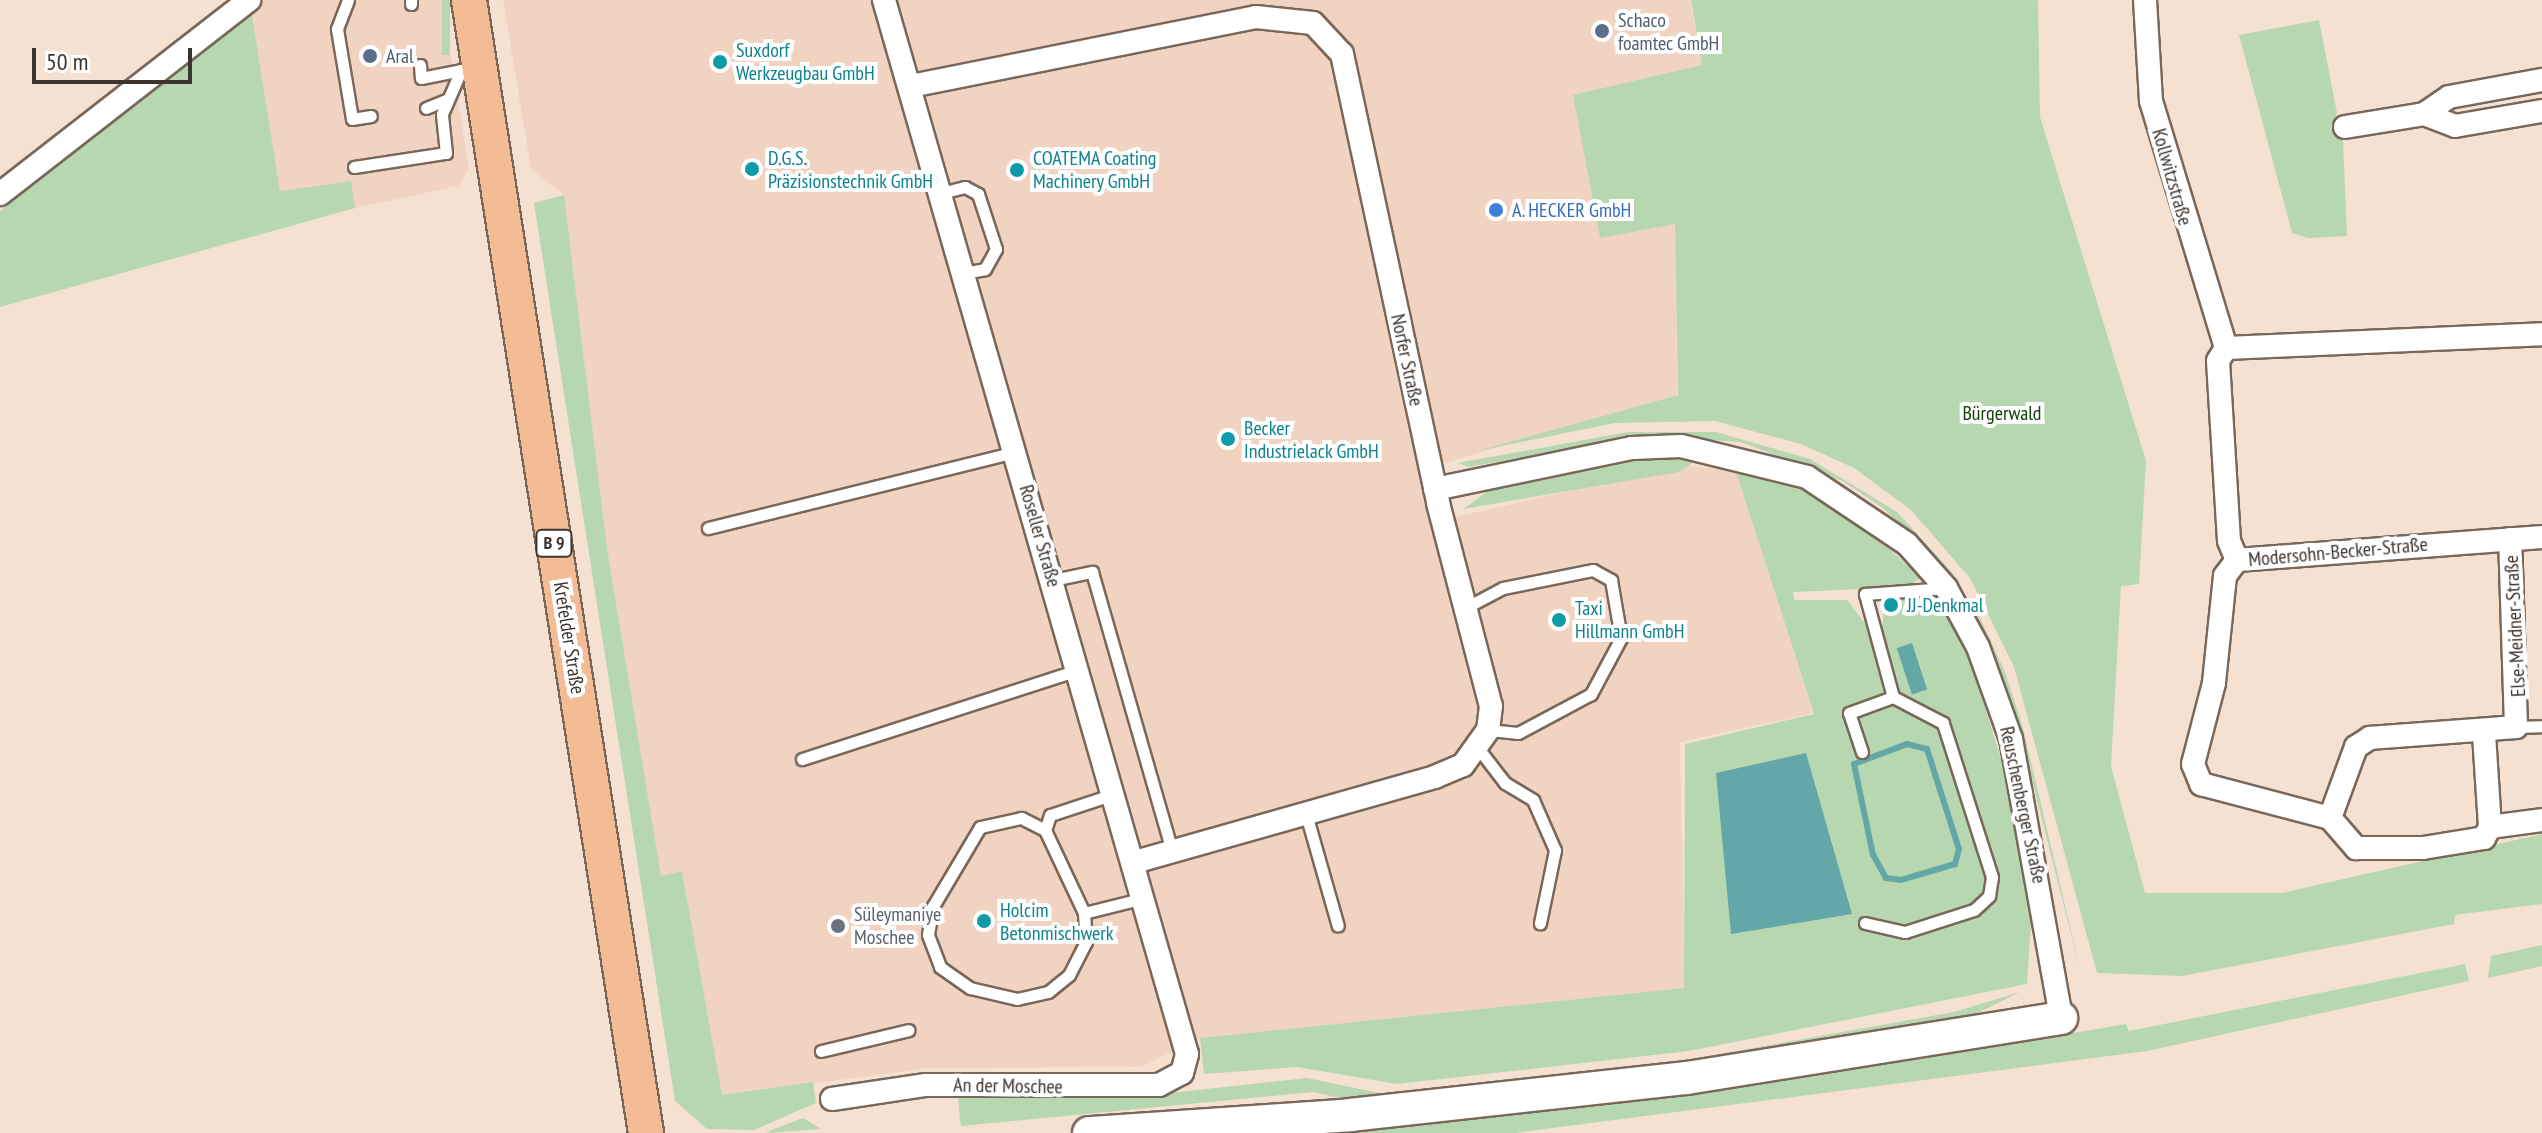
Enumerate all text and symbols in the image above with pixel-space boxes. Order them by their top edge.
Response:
place label: Schaco foamtec GmbH [1618,8,1720,55]
marker: Schaco foamtec GmbH [1593,22,1611,40]
scale bar [36,32,196,82]
place label: Suxdorf Werkzeugbau GmbH [736,38,875,85]
place label: Aral [386,44,414,68]
text: 50 m [46,46,88,77]
marker: Aral [361,47,379,65]
marker: Suxdorf Werkzeugbau GmbH [711,53,729,71]
street label: Kollwitzstraße [2147,126,2197,228]
place label: D.G.S. Präzisionstechnik GmbH [768,146,934,193]
place label: COATEMA Coating Machinery GmbH [1033,146,1157,193]
marker: D.G.S. Präzisionstechnik GmbH [743,160,761,178]
marker: COATEMA Coating Machinery GmbH [1008,161,1026,179]
place label: A. HECKER GmbH [1512,198,1633,222]
marker: A. HECKER GmbH [1487,201,1505,219]
street label: Norfer Straße [1386,312,1428,408]
park label: Bürgerwald [1962,401,2042,425]
place label: Becker Industrielack GmbH [1244,416,1379,463]
marker: Becker Industrielack GmbH [1219,430,1237,448]
street label: Roseller Straße [1014,482,1066,590]
road number: B 9 [534,529,574,557]
street label: Modersohn-Becker-Straße [2247,532,2429,572]
street label: Else-Meidner-Straße [2499,554,2531,698]
street label: Krefelder Straße [548,580,590,696]
place label: JJ-Denkmal [1907,593,1983,617]
place label: Taxi Hillmann GmbH [1575,596,1684,643]
marker: JJ-Denkmal [1882,596,1900,614]
marker: Taxi Hillmann GmbH [1550,611,1568,629]
street label: Reuschenberger Straße [1995,724,2051,886]
place label: Holcim Betonmischwerk [1000,898,1114,945]
place label: Süleymaniye Moschee [854,902,941,949]
marker: Holcim Betonmischwerk [975,912,993,930]
marker: Süleymaniye Moschee [829,917,847,935]
street label: An der Moschee [953,1073,1063,1099]

